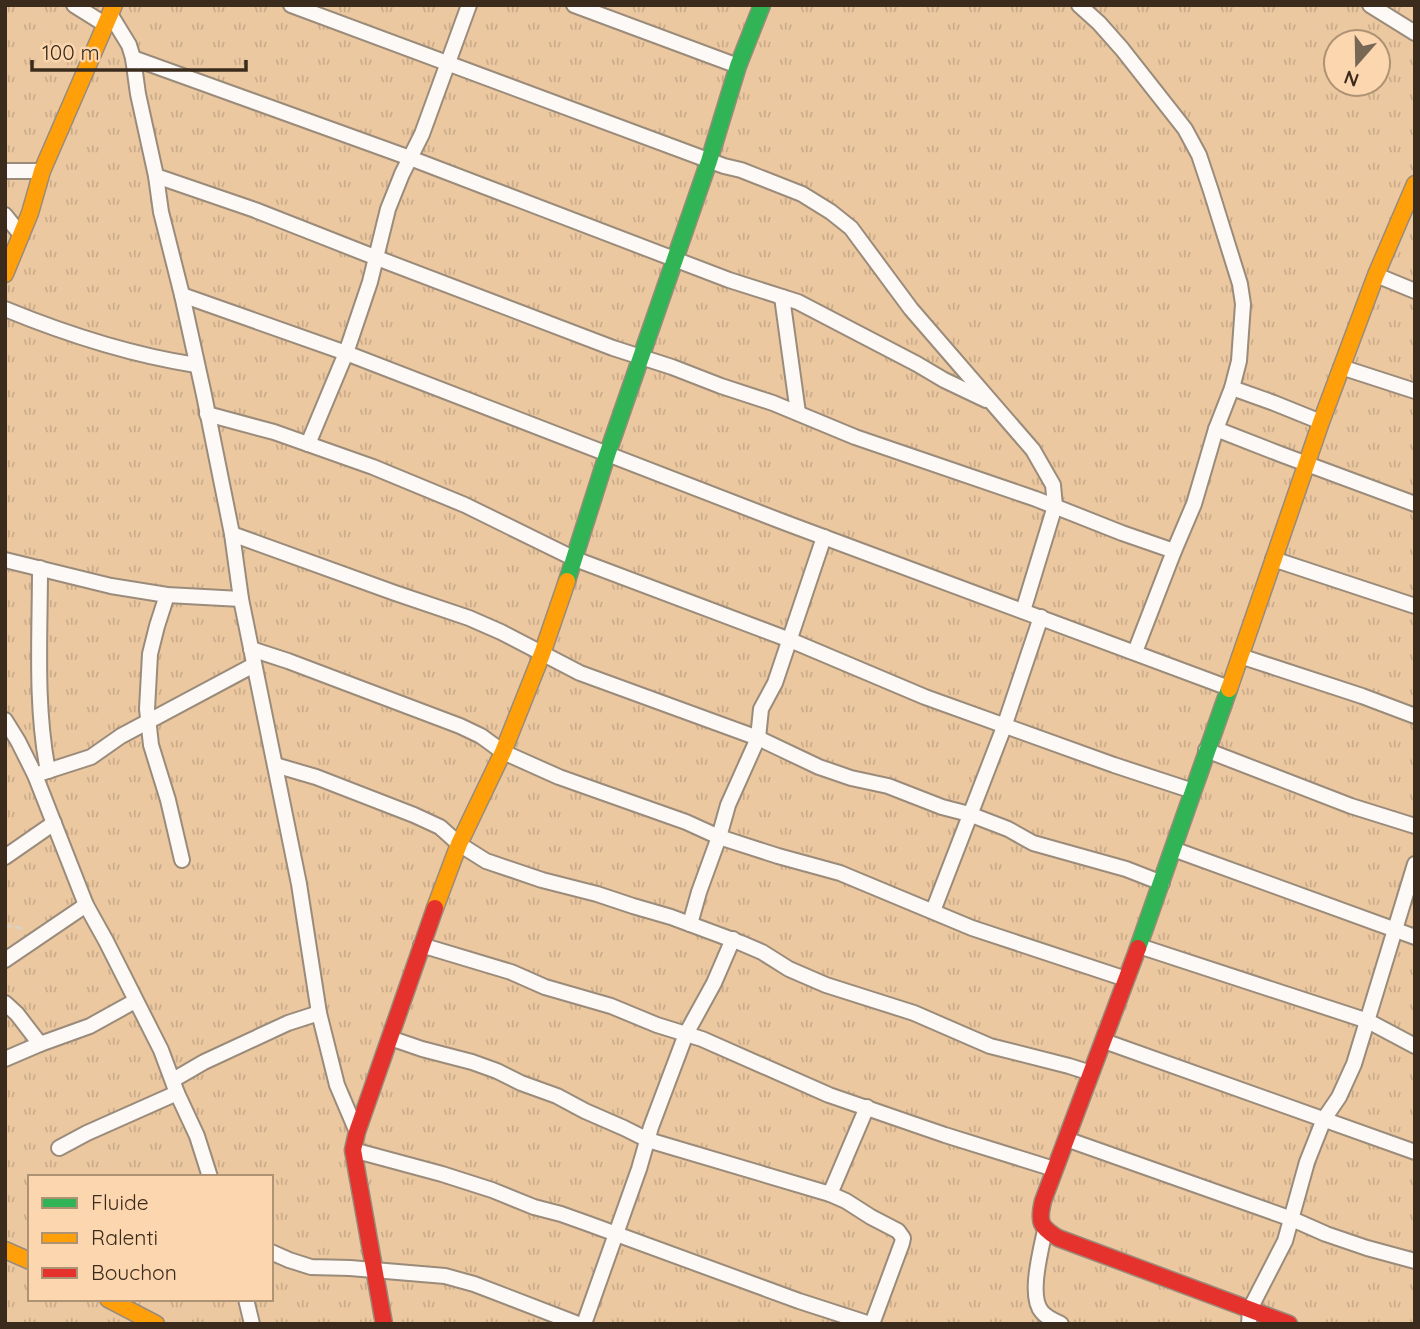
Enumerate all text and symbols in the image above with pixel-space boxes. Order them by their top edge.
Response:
scale bar [32,28,245,72]
north arrow [1322,28,1392,98]
text: 100 m [42,39,100,65]
text: N [1341,65,1362,93]
legend [28,1175,273,1301]
text: Fluide [91,1189,149,1215]
text: Ralenti [91,1224,158,1250]
text: Bouchon [91,1259,177,1285]

